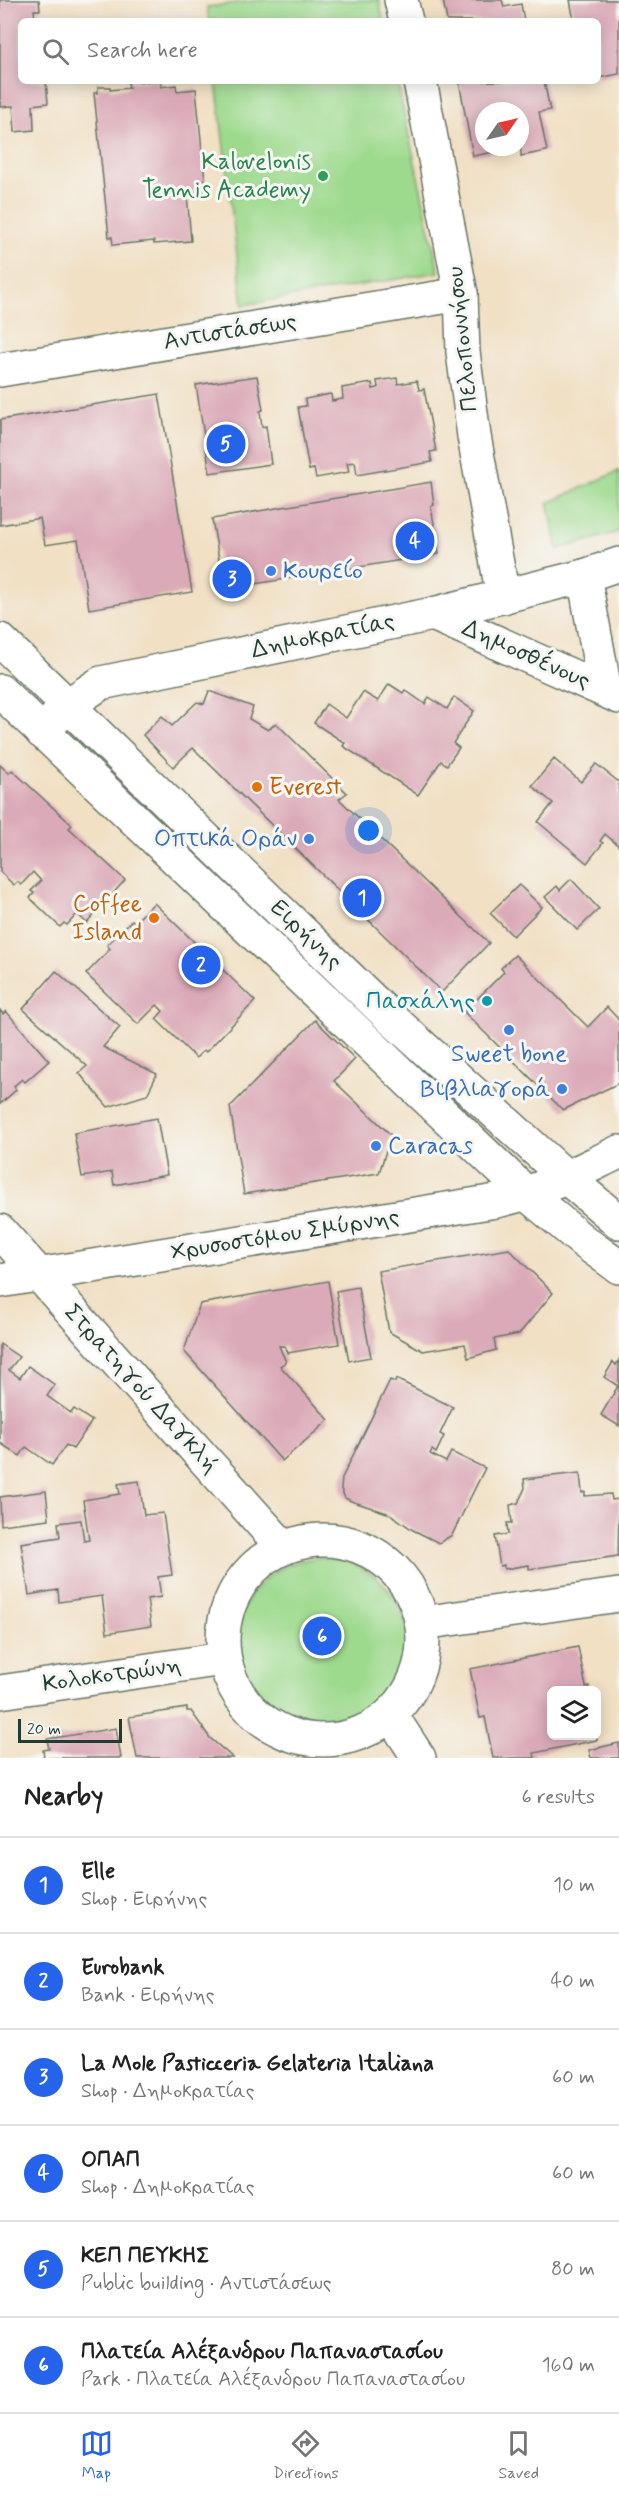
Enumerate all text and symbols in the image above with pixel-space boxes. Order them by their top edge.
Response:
search box [18,18,601,84]
icon: search [39,35,72,68]
text: Search here [87,37,198,65]
north arrow [475,102,529,156]
place label: Kalovelonis Tennis Academy [142,147,311,206]
marker: Kalovelonis Tennis Academy [316,169,330,183]
street label: Πελοποννήσου [440,265,486,413]
street label: Αντιστάσεως [161,306,299,358]
pin: 5 [206,422,246,466]
pin: 4 [396,518,434,564]
pin: 3 [212,556,252,602]
place label: Κουρείο [283,556,363,587]
marker: Κουρείο [264,564,278,578]
street label: Δημοκρατίας [248,606,398,666]
street label: Δημοσθένους [457,612,595,697]
place label: Everest [269,772,342,803]
marker: Everest [250,780,264,794]
your location [354,816,383,845]
place label: Οπτικά Οράν [154,824,297,855]
marker: Οπτικά Οράν [302,832,316,846]
pin: 1 [342,876,382,920]
place label: Coffee Island [72,889,142,948]
street label: Ειρήνης [263,893,349,977]
marker: Coffee Island [147,911,161,925]
pin: 2 [182,942,220,988]
place label: Πασχάλης [366,986,475,1017]
marker: Πασχάλης [480,994,494,1008]
marker: Sweet bone [502,1023,516,1037]
place label: Sweet bone [451,1039,567,1070]
place label: Βιβλιαγορά [420,1074,550,1105]
marker: Βιβλιαγορά [555,1082,569,1096]
place label: Caracas [388,1131,473,1162]
marker: Caracas [369,1139,383,1153]
street label: Χρυσοστόμου Σμύρνης [169,1202,401,1268]
street label: Στρατηγού Δαγκλή [57,1298,225,1480]
pin: 6 [302,1614,342,1658]
street label: Κολοκοτρώνη [41,1650,183,1700]
map controls [547,1686,601,1740]
button: layers [547,1686,601,1740]
scale bar [18,1716,122,1744]
text: 20 m [27,1719,61,1740]
text: Nearby [24,1780,103,1814]
text: 6 results [522,1784,595,1811]
text: Elle [81,1858,115,1886]
text: 1 [39,1872,48,1899]
text: 10 m [553,1872,595,1899]
text: Shop · Ειρήνης [81,1886,207,1913]
text: Eurobank [81,1954,165,1982]
text: 2 [39,1968,48,1995]
text: 40 m [551,1968,595,1995]
text: Bank · Ειρήνης [81,1982,215,2009]
text: La Mole Pasticceria Gelateria Italiana [81,2050,434,2078]
text: 3 [39,2064,48,2091]
text: 60 m [552,2064,595,2091]
text: Shop · Δημοκρατίας [81,2078,255,2105]
text: ΟΠΑΠ [81,2146,140,2174]
text: 4 [38,2160,49,2187]
text: 60 m [552,2160,595,2187]
text: Shop · Δημοκρατίας [81,2174,255,2201]
text: ΚΕΠ ΠΕΥΚΗΣ [81,2242,210,2270]
text: 5 [38,2256,50,2283]
text: 80 m [551,2256,595,2283]
text: Public building · Αντιστάσεως [81,2270,332,2297]
text: Πλατεία Αλέξανδρου Παπαναστασίου [81,2338,443,2366]
text: 6 [38,2352,49,2379]
text: 160 m [542,2352,595,2379]
text: Park · Πλατεία Αλέξανδρου Παπαναστασίου [81,2366,465,2393]
tab: Map [80,2427,113,2484]
tab: Directions [273,2427,339,2484]
tab: Saved [499,2427,539,2484]

